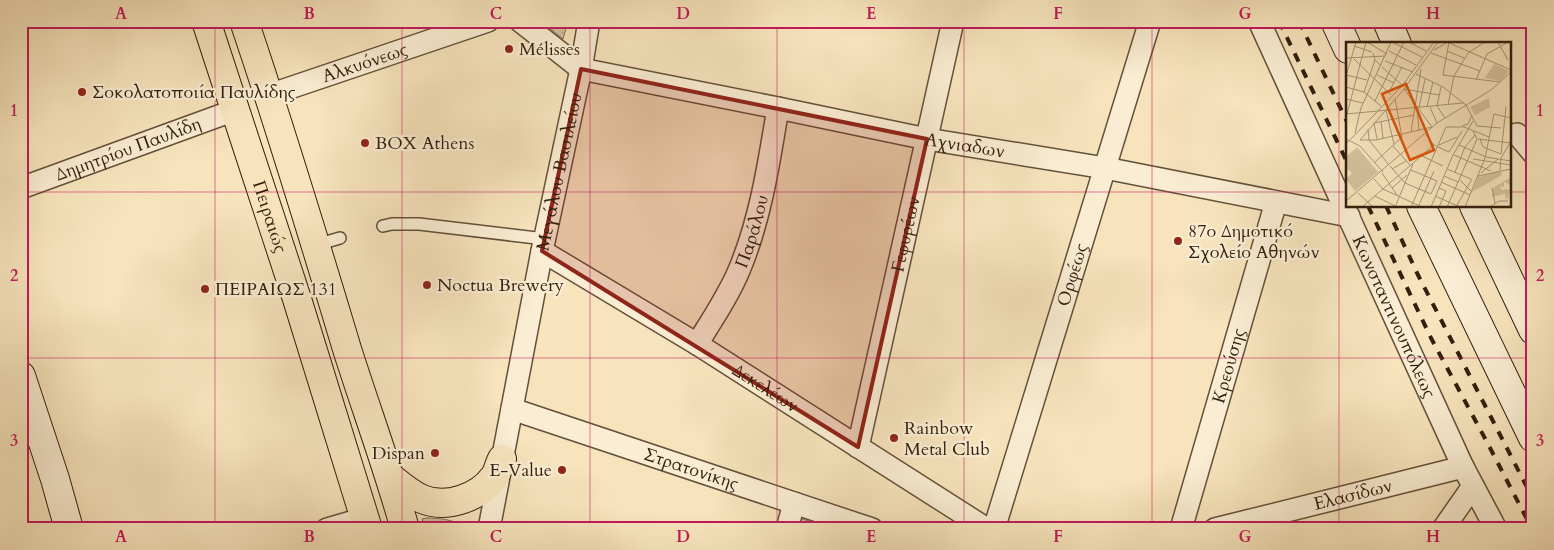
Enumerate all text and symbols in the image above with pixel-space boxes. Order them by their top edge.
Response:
text: A [115,3,127,25]
text: B [303,3,315,25]
text: C [490,3,502,25]
text: D [676,3,690,25]
text: E [866,3,876,25]
text: F [1053,3,1063,25]
text: G [1238,3,1252,25]
text: H [1426,3,1440,25]
street label: Αλκυόνεως [319,37,411,89]
place label: Mélisses [519,37,580,62]
inset map [1346,42,1512,208]
marker: Mélisses [503,43,515,55]
place label: Σοκολατοποιία Παυλίδης [92,80,296,105]
marker: Σοκολατοποιία Παυλίδης [76,86,88,98]
street label: Μεγάλου Βασιλείου [530,90,588,253]
text: 1 [10,100,18,122]
text: 1 [1536,100,1544,122]
street label: Δημητρίου Παυλίδη [52,111,204,187]
street label: Αχνιαδων [923,126,1007,164]
place label: BOX Athens [375,131,475,156]
marker: BOX Athens [359,137,371,149]
street label: Πειραιώς [247,177,294,256]
street label: Παράλου [729,192,774,272]
street label: Γεφυρέων [885,194,926,274]
place label: 87ο Δημοτικό Σχολείο Αθηνών [1188,219,1320,265]
street label: Κωνσταντινουπόλεως [1346,231,1442,402]
marker: 87ο Δημοτικό Σχολείο Αθηνών [1172,235,1184,247]
street label: Ορφέως [1051,240,1094,309]
text: 2 [10,265,18,287]
text: 2 [1536,265,1544,287]
place label: Noctua Brewery [437,273,565,298]
place label: ΠΕΙΡΑΙΩΣ 131 [215,277,337,302]
marker: Noctua Brewery [421,279,433,291]
marker: ΠΕΙΡΑΙΩΣ 131 [199,283,211,295]
street label: Κρεούσης [1206,325,1251,406]
street label: Δεκελέων [728,357,803,418]
place label: Rainbow Metal Club [904,416,990,462]
text: 3 [10,430,18,452]
text: 3 [1536,430,1544,452]
marker: Rainbow Metal Club [888,432,900,444]
place label: Dispan [372,441,426,466]
street label: Στρατονίκης [641,441,742,496]
marker: Dispan [429,447,441,459]
place label: E-Value [489,458,552,483]
marker: E-Value [556,464,568,476]
street label: Ελασίδων [1311,473,1395,516]
text: A [115,526,127,548]
text: B [303,526,315,548]
text: C [490,526,502,548]
text: D [676,526,690,548]
text: E [866,526,876,548]
text: F [1053,526,1063,548]
text: G [1238,526,1252,548]
text: H [1426,526,1440,548]

